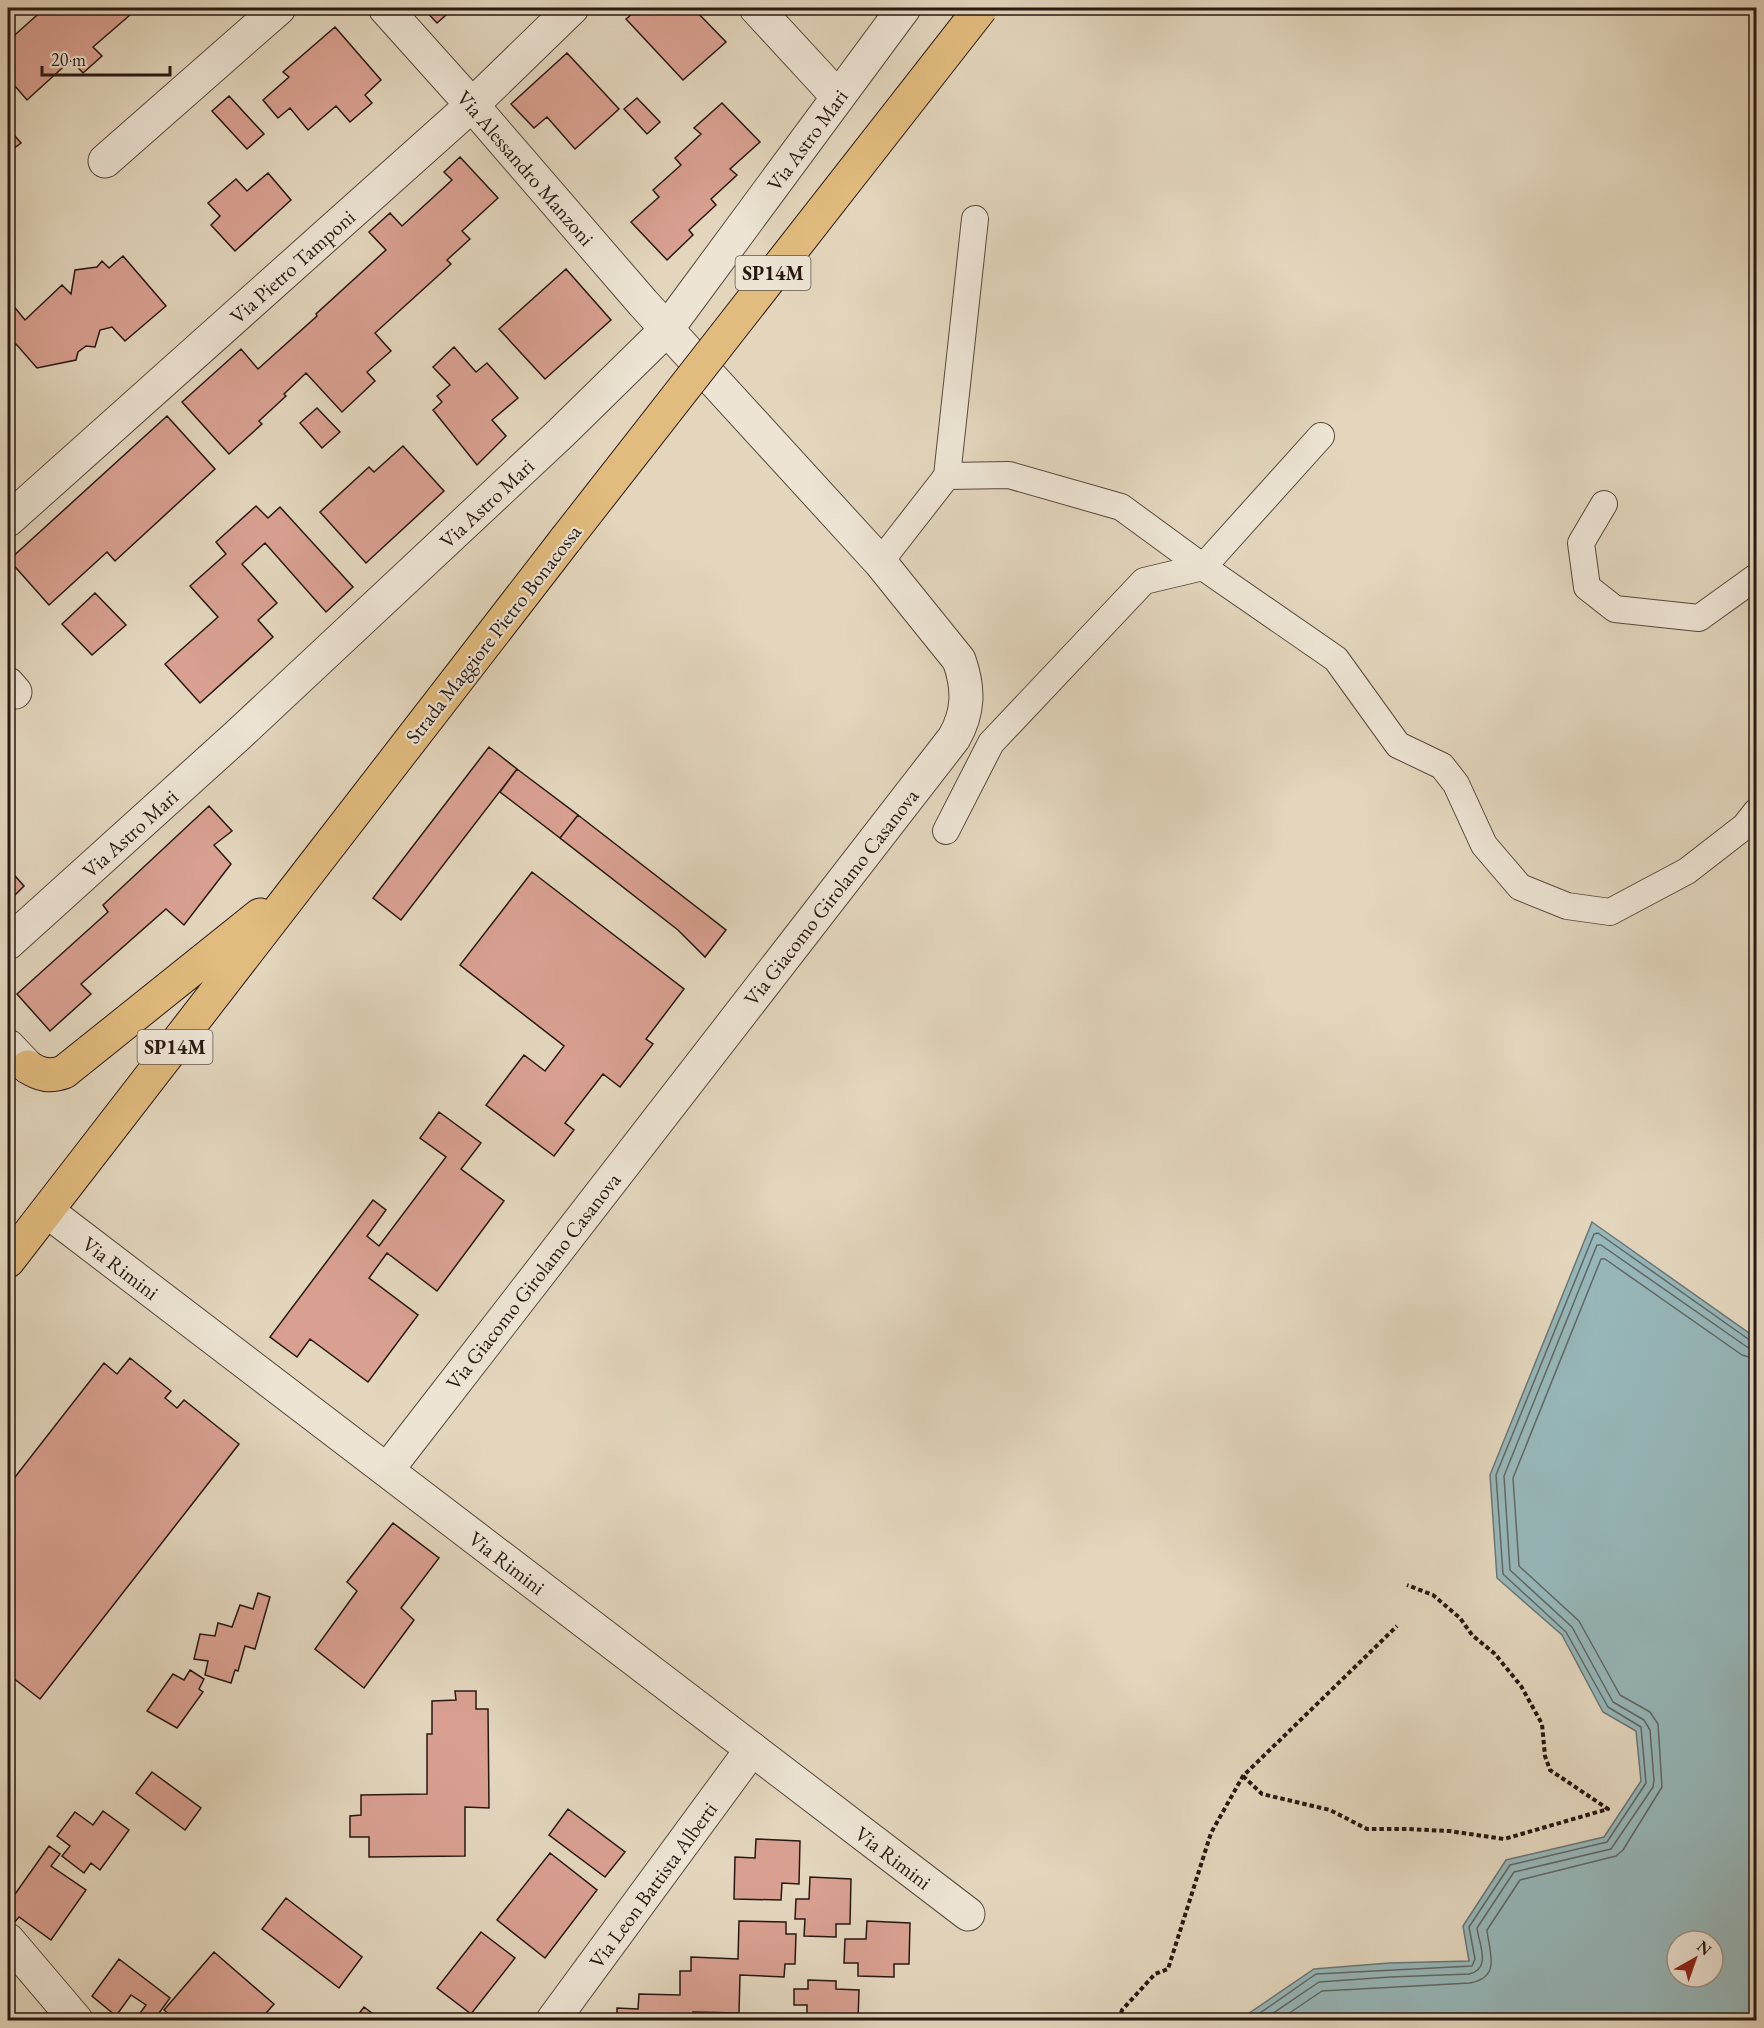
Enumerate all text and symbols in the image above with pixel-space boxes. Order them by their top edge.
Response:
scale bar [42,39,170,77]
text: 20 m [51,48,86,71]
street label: Via Astro Mari [760,83,853,196]
street label: Via Alessandro Manzoni [451,84,601,251]
street label: Via Pietro Tamponi [224,203,360,329]
road number: SP14M [736,256,810,290]
street label: Via Astro Mari [433,452,539,554]
street label: Strada Maggiore Pietro Bonacossa [399,518,587,749]
street label: Via Giacomo Girolamo Casanova [738,782,925,1011]
street label: Via Astro Mari [76,783,183,883]
road number: SP14M [138,1030,213,1064]
street label: Via Giacomo Girolamo Casanova [440,1166,627,1395]
street label: Via Rimini [77,1230,165,1305]
street label: Via Rimini [464,1524,551,1600]
street label: Via Leon Battista Alberti [582,1796,722,1973]
street label: Via Rimini [850,1819,937,1895]
north arrow [1665,1929,1725,1989]
text: N [1693,1936,1716,1960]

